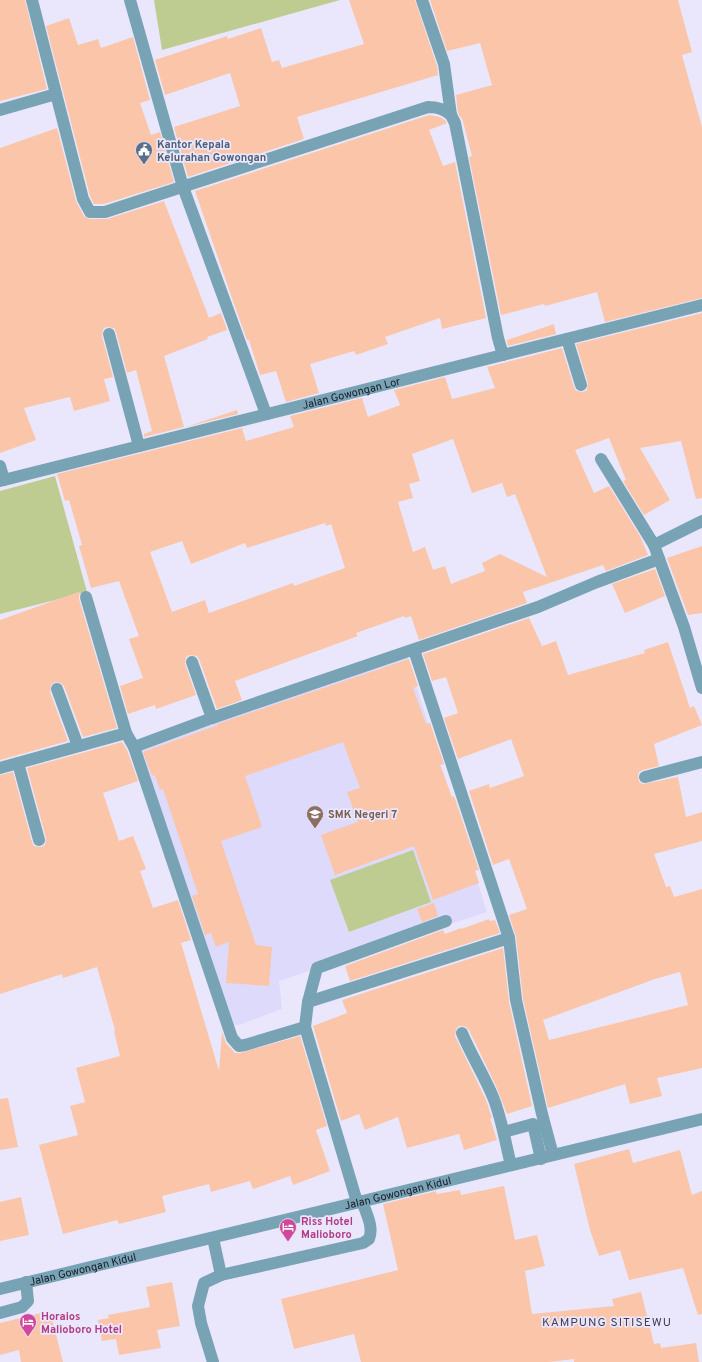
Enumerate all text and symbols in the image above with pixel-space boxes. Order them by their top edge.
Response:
place label: Kantor Kepala Kelurahan Gowongan [157,138,266,165]
public building icon: Kantor Kepala Kelurahan Gowongan [134,140,154,165]
street label: Jalan Gowongan Lor [301,375,403,413]
school or university icon: SMK Negeri 7 [305,804,325,829]
place label: SMK Negeri 7 [328,808,397,822]
street label: Jalan Gowongan Kidul [343,1174,453,1213]
place label: Riss Hotel Malioboro [301,1215,353,1242]
hotel icon: Riss Hotel Malioboro [278,1217,298,1242]
street label: Jalan Gowongan Kidul [28,1250,138,1290]
place label: Horaios Malioboro Hotel [41,1310,122,1337]
hotel icon: Horaios Malioboro Hotel [18,1312,38,1337]
district label: KAMPUNG SITISEWU [542,1315,672,1331]

